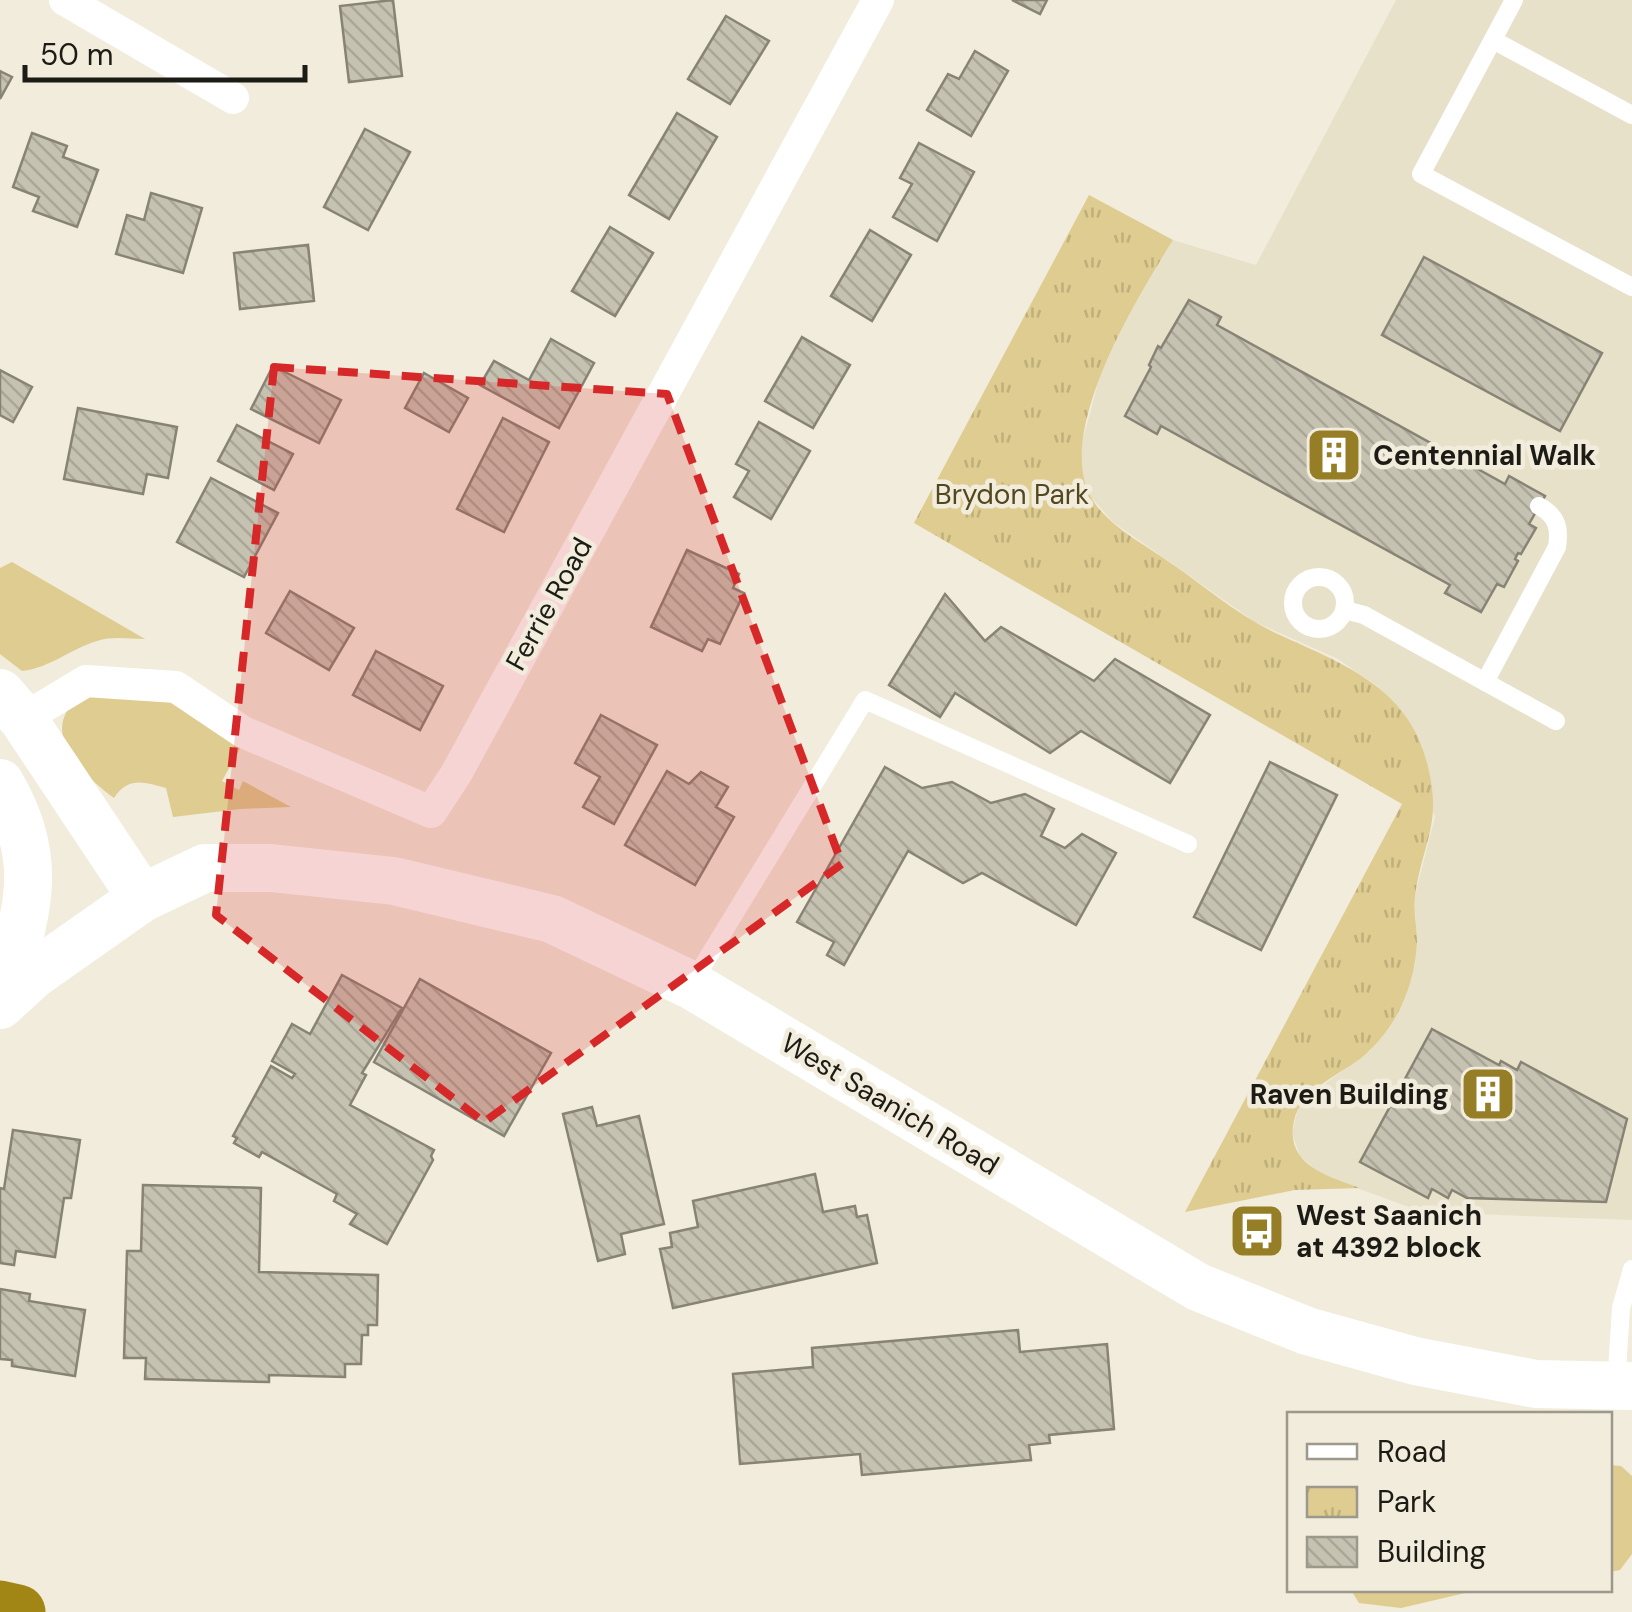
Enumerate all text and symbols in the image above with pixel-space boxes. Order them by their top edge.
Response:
scale bar [25,20,305,82]
text: 50 m [40,35,114,74]
building icon: Centennial Walk [1304,425,1364,485]
place label: Centennial Walk [1373,437,1596,474]
park label: Brydon Park [935,476,1089,513]
street label: Ferrie Road [497,531,601,677]
street label: West Saanich Road [774,1024,1006,1184]
building icon: Raven Building [1458,1064,1518,1124]
place label: Raven Building [1250,1076,1449,1113]
place label: West Saanich at 4392 block [1296,1197,1482,1266]
bus stop icon: West Saanich at 4392 block [1227,1201,1287,1261]
legend [1287,1412,1612,1592]
text: Road [1377,1432,1447,1471]
text: Park [1377,1482,1436,1521]
text: Building [1377,1532,1486,1571]

